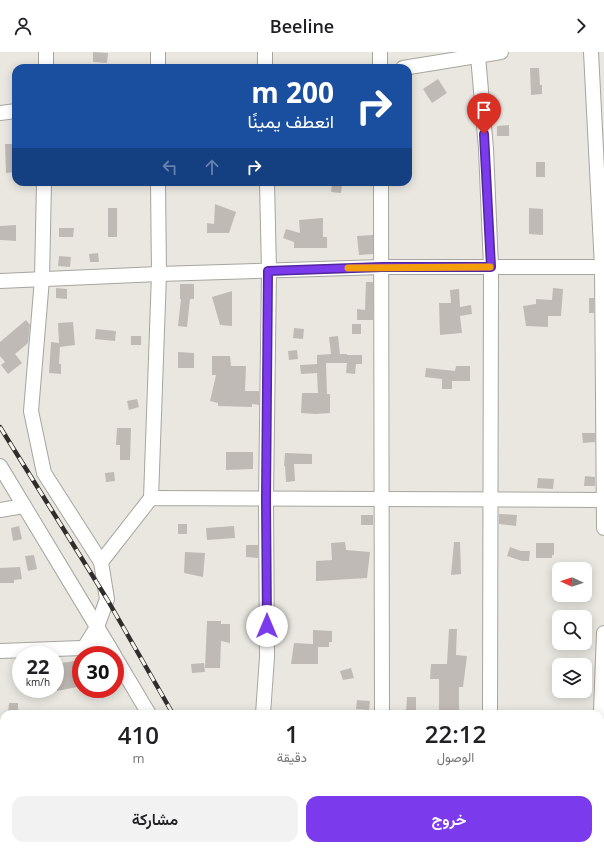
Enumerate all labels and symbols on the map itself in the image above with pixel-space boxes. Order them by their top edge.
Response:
pin [467,93,501,134]
north arrow [552,562,592,602]
position arrow [246,605,288,647]
speed limit sign: 30 [72,646,124,698]

